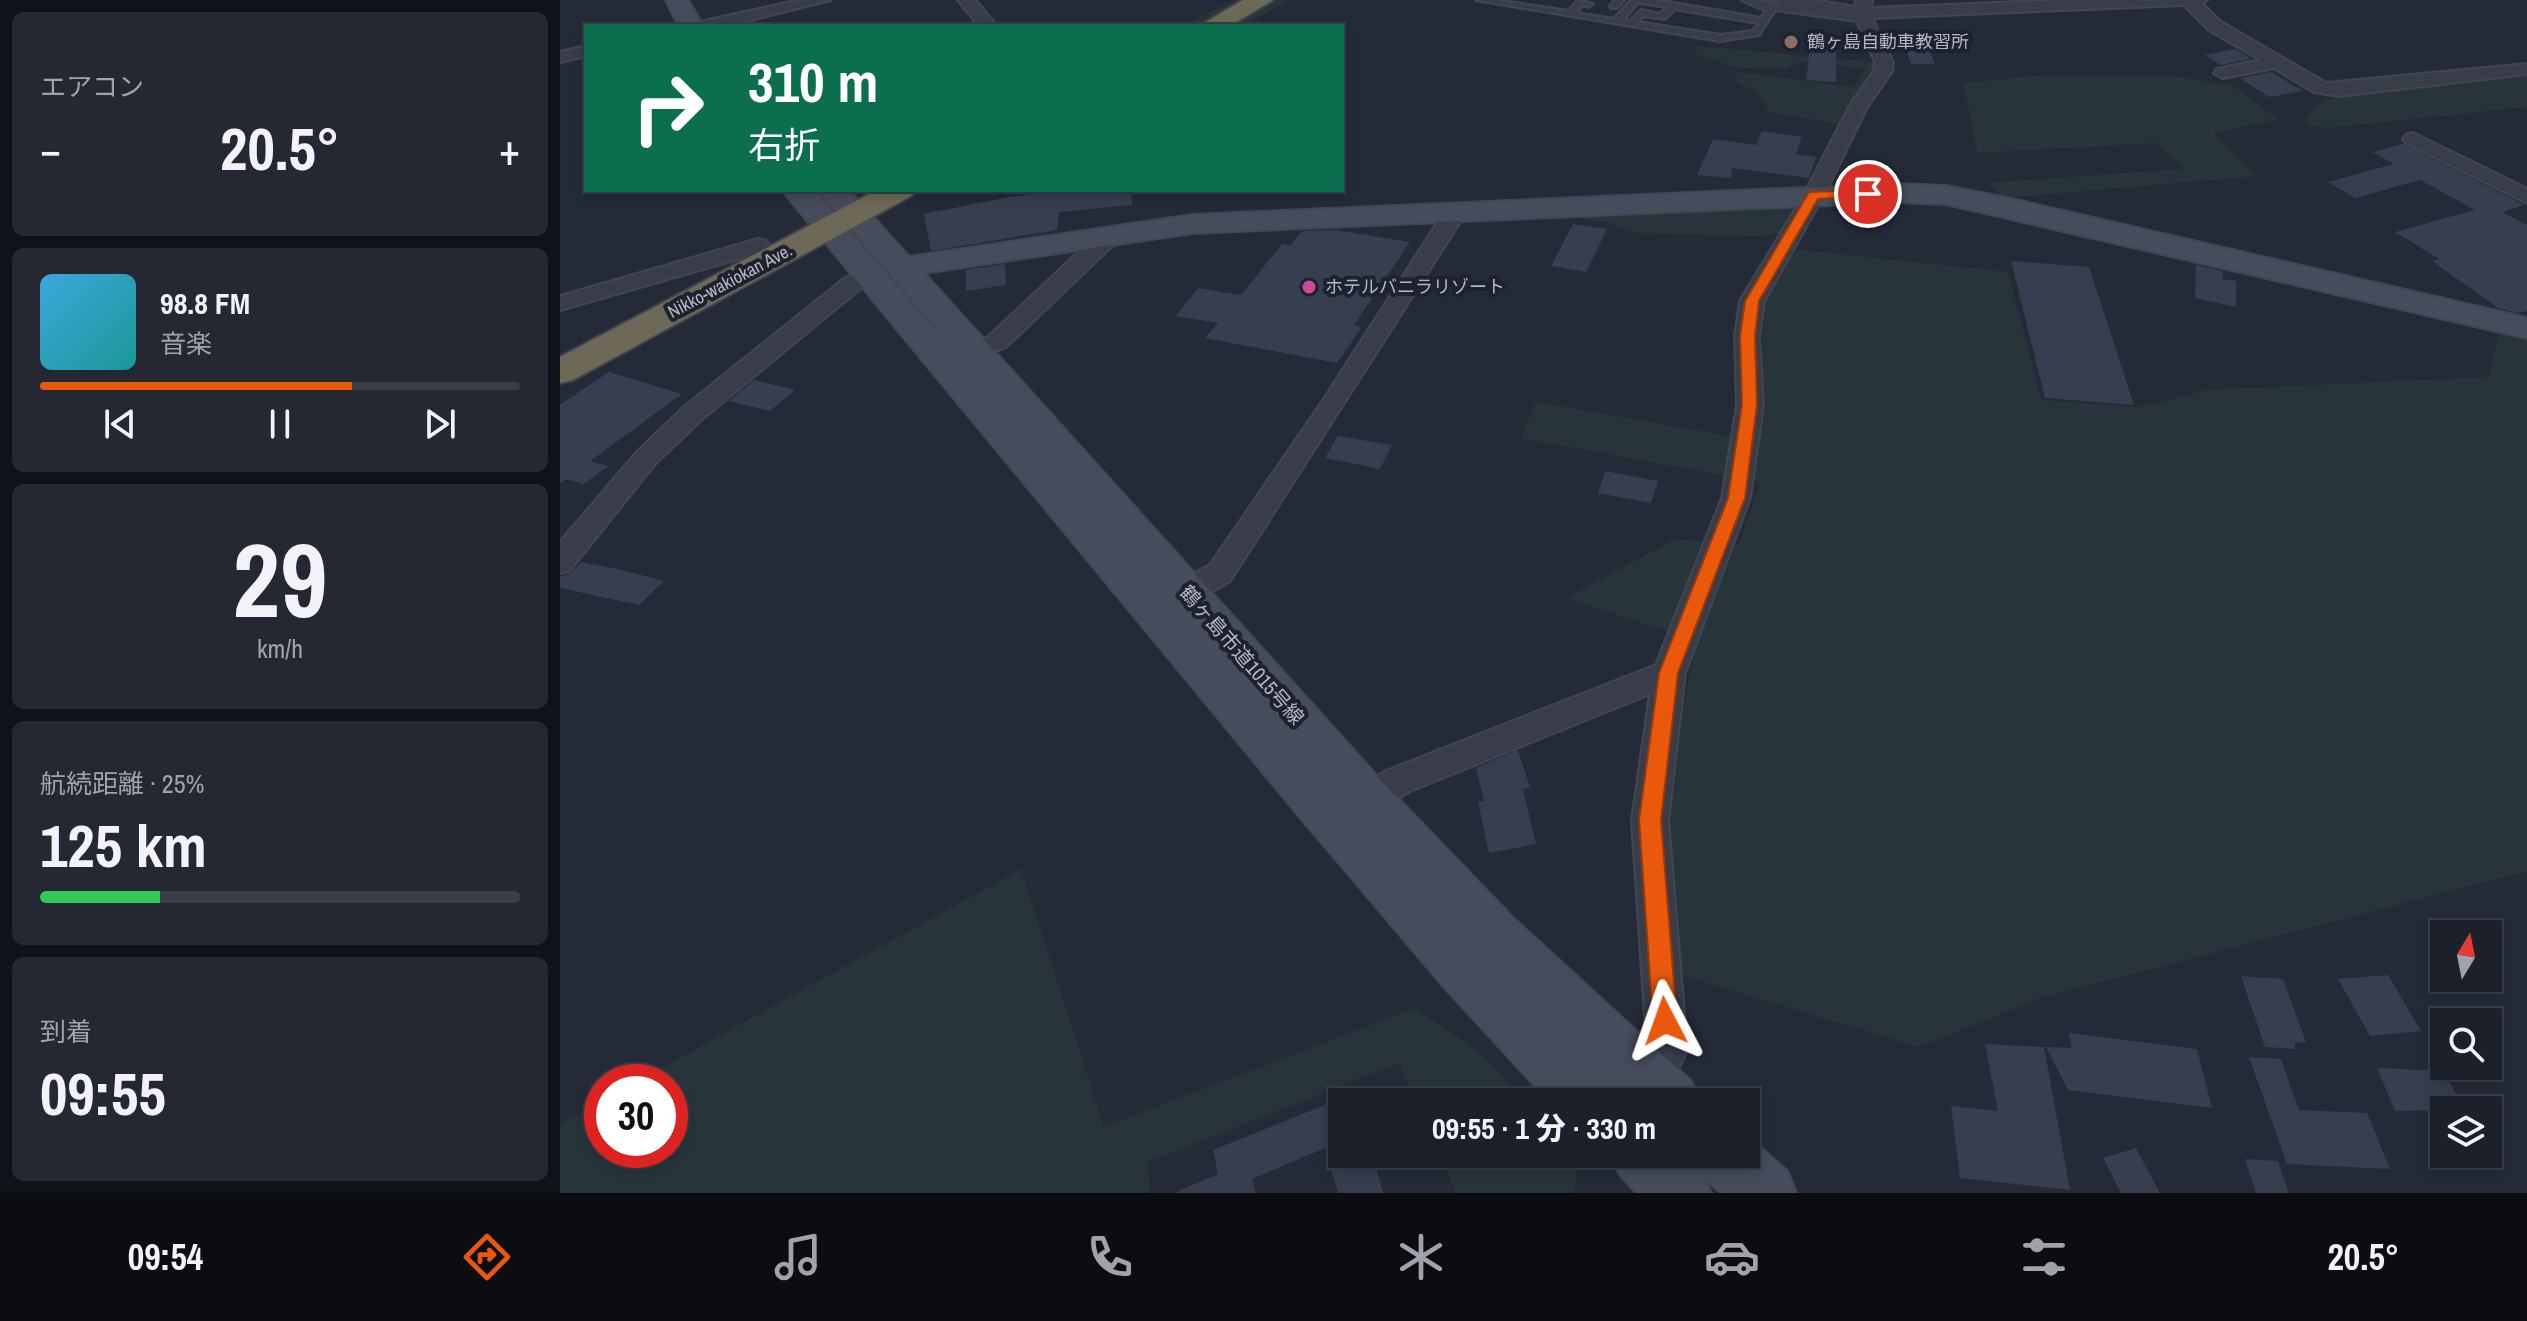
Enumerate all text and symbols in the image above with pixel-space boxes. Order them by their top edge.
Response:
place label: 鶴ヶ島自動車教習所 [1807,29,1969,54]
marker: 鶴ヶ島自動車教習所 [1782,33,1800,51]
text: 310 m [748,44,878,119]
icon: right [616,56,720,160]
text: エアコン [40,69,144,104]
text: 20.5° [220,108,340,189]
text: − [40,119,61,179]
text: + [499,119,520,179]
text: 右折 [748,121,820,169]
pin [1834,160,1902,228]
icon: arrive [1846,172,1890,216]
street label: Nikko-wakiokan Ave. [663,237,796,324]
place label: ホテルバニラリゾート [1325,274,1505,299]
marker: ホテルバニラリゾート [1300,278,1318,296]
text: 98.8 FM [160,283,250,323]
text: 音楽 [160,326,212,361]
icon: previous [98,402,142,446]
icon: pause [258,402,302,446]
icon: next [418,402,462,446]
text: 29 [233,509,327,649]
street label: 鶴ヶ島市道1015号線 [1174,579,1310,730]
text: km/h [257,631,303,666]
text: 航続距離 · 25% [40,766,204,801]
text: 125 km [40,805,207,886]
north arrow [2430,920,2502,992]
map controls [2430,920,2502,1168]
position arrow [1623,979,1707,1063]
button: search [2430,1008,2502,1080]
text: 到着 [40,1014,92,1049]
text: 09:55 [40,1053,166,1134]
speed limit sign: 30 [584,1064,688,1168]
button: layers [2430,1096,2502,1168]
text: 09:55 · 1 分 · 330 m [1432,1108,1656,1148]
icon: directions [459,1229,515,1285]
icon: music [770,1229,826,1285]
icon: phone [1082,1229,1138,1285]
icon: climate [1393,1229,1449,1285]
icon: car [1704,1229,1760,1285]
icon: filters [2016,1229,2072,1285]
text: 09:54 [128,1233,203,1281]
text: 20.5° [2327,1233,2399,1281]

